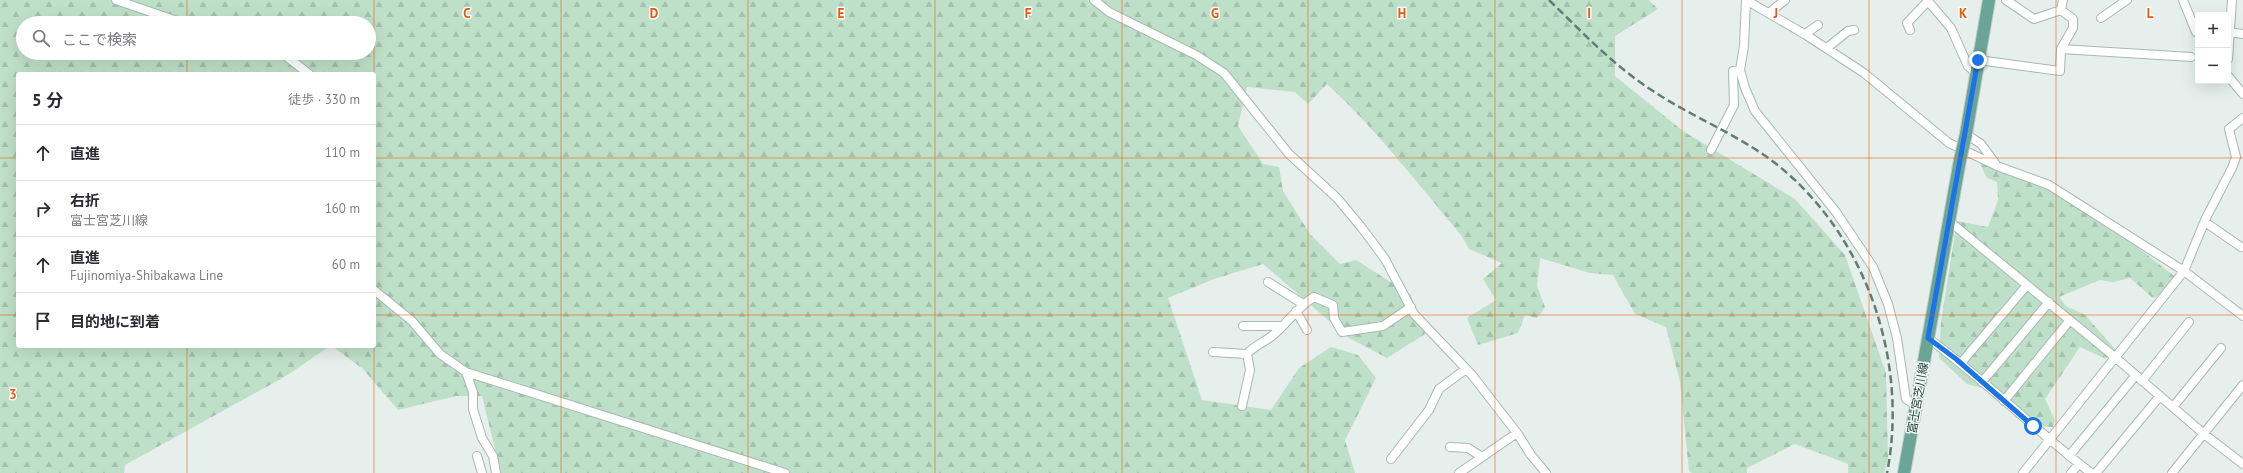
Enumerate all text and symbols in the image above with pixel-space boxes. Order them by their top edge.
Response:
text: C [463,5,471,22]
text: D [650,5,658,22]
text: E [838,5,845,22]
text: F [1025,5,1032,22]
text: G [1211,5,1219,22]
text: H [1398,5,1406,22]
text: I [1587,5,1591,22]
text: J [1773,5,1778,22]
text: K [1959,5,1967,22]
text: L [2147,5,2154,22]
map controls [2195,12,2231,84]
button: + [2195,12,2231,48]
search box [16,16,376,60]
icon: search [30,27,52,49]
text: ここで検索 [62,30,137,49]
button: − [2195,48,2231,84]
route end [1969,51,1987,69]
text: 5 分 [32,89,63,111]
text: 徒歩 · 330 m [288,91,360,108]
icon: ahead [32,142,54,164]
text: 直進 [70,144,100,163]
text: 110 m [325,144,360,161]
text: 右折 [70,191,100,210]
icon: right [32,198,54,220]
text: 160 m [325,200,360,217]
text: 富士宮芝川線 [70,212,148,229]
text: 直進 [70,248,100,267]
icon: ahead [32,254,54,276]
text: 60 m [332,256,360,273]
text: Fujinomiya-Shibakawa Line [70,267,223,284]
icon: arrive [32,310,54,332]
text: 目的地に到着 [70,312,160,331]
street label: 富士宮芝川線 [1904,361,1931,435]
text: 3 [9,386,17,403]
route start [2024,417,2042,435]

